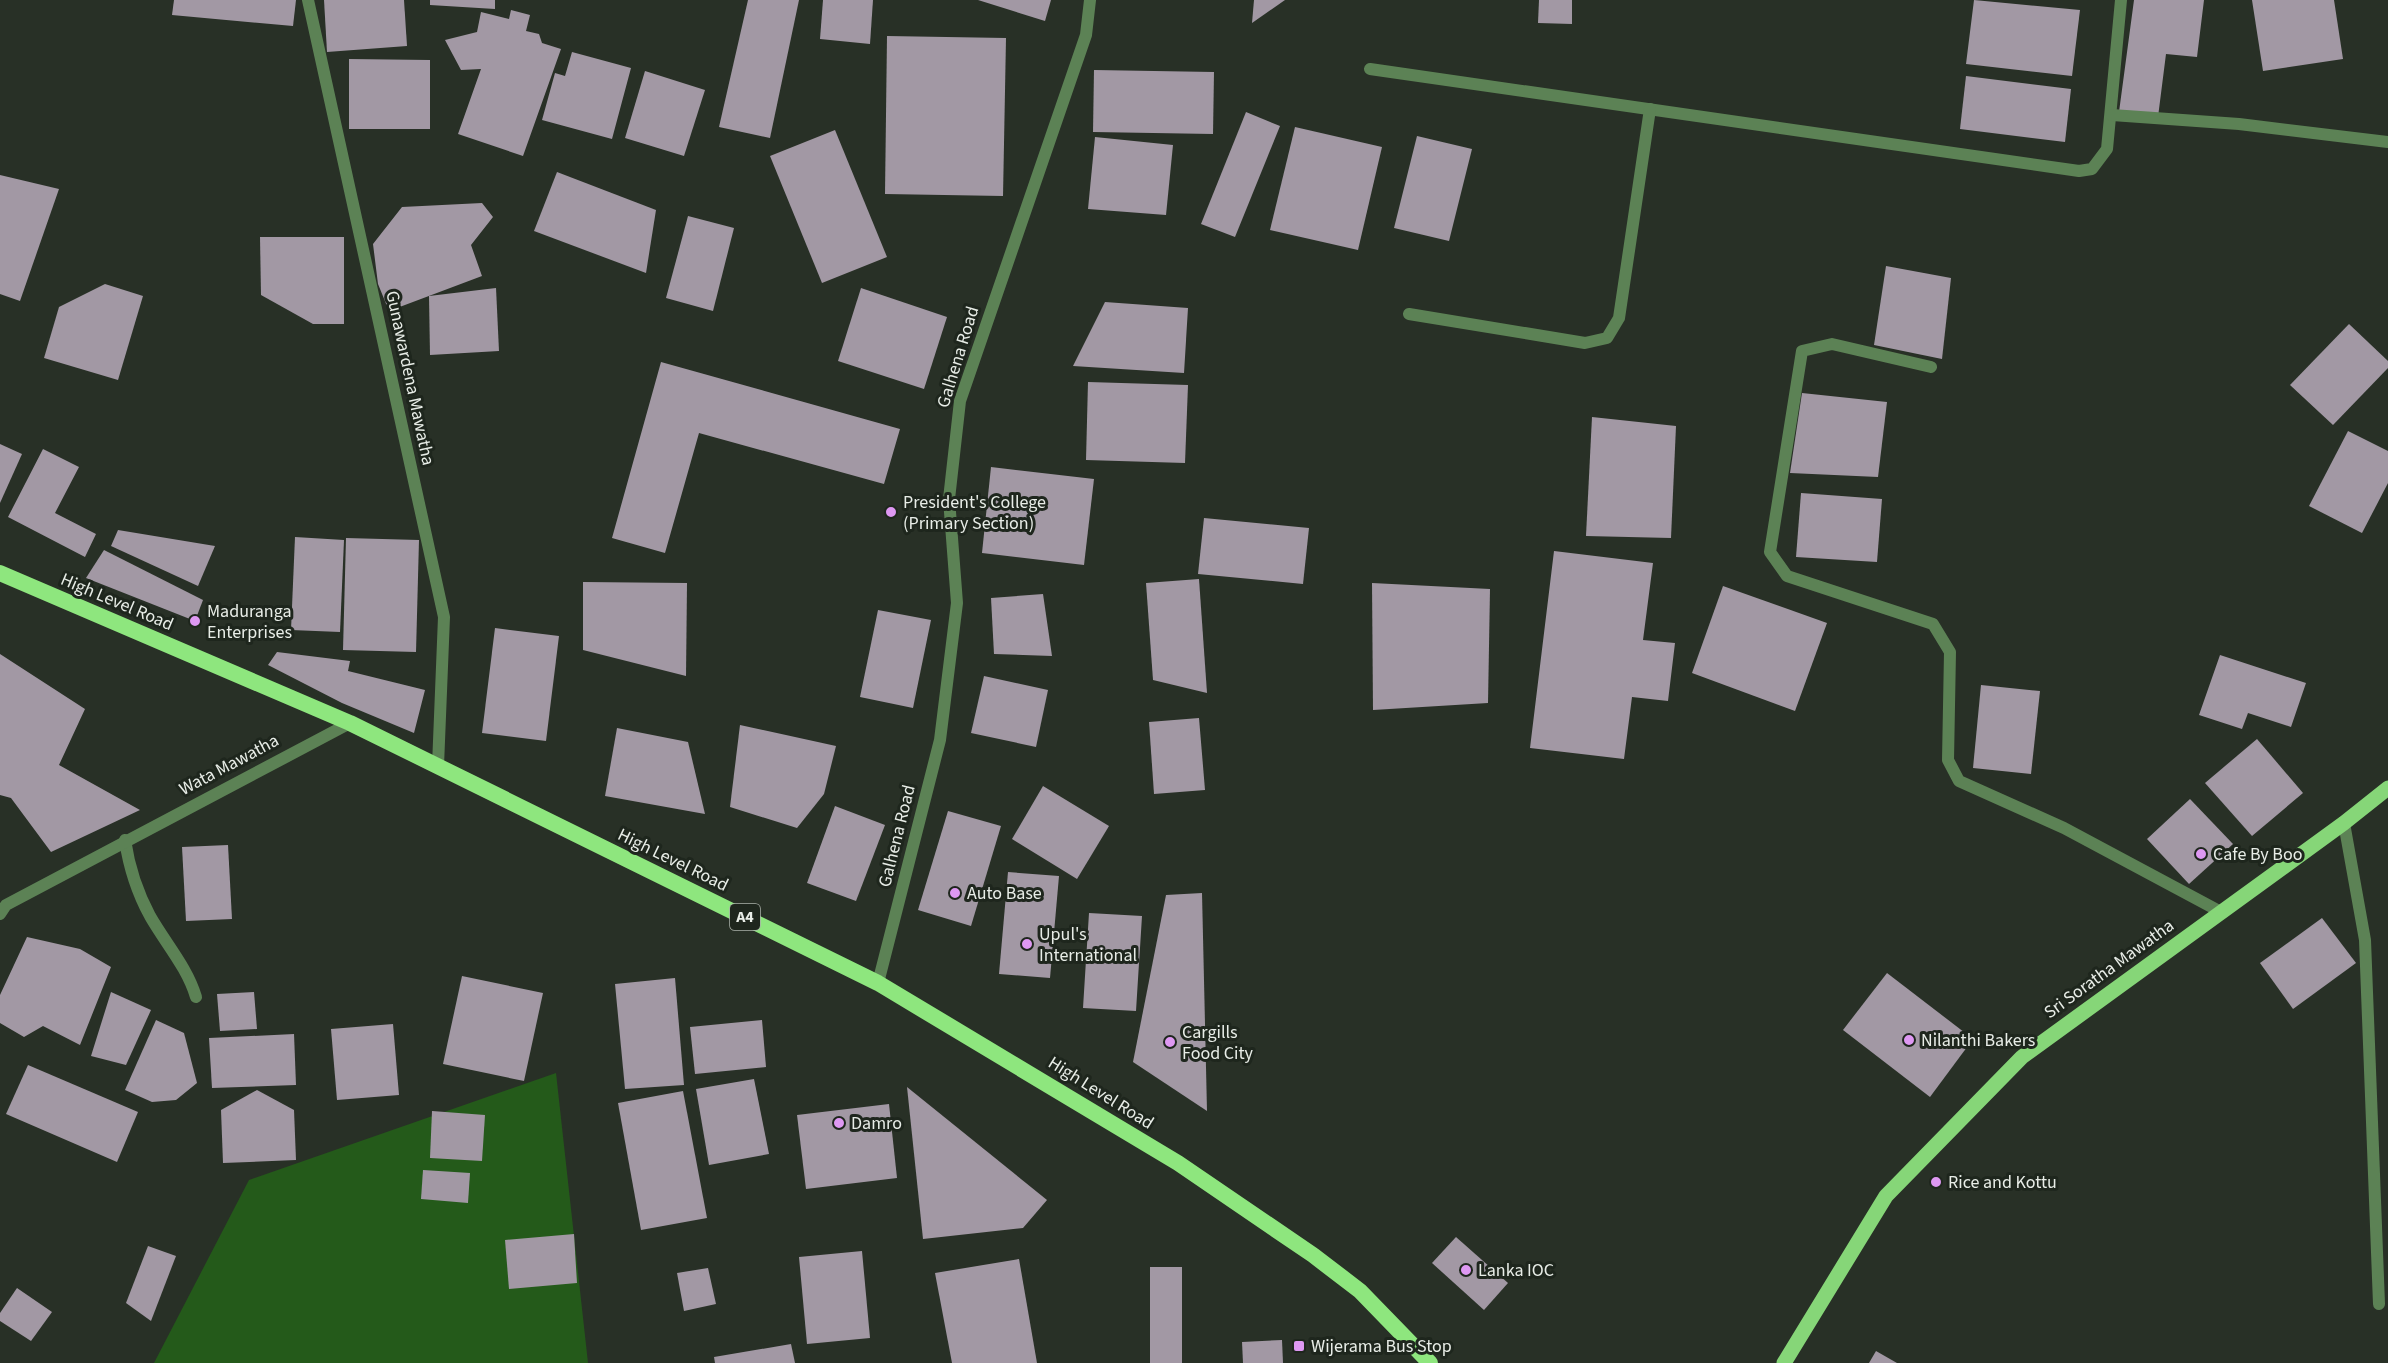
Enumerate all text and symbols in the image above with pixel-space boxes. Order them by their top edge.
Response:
street label: Gunawardena Mawatha [379,288,441,468]
street label: Galhena Road [931,303,985,411]
place label: President's College (Primary Section) [903,490,1046,536]
marker: President's College (Primary Section) [884,505,898,519]
street label: High Level Road [57,567,177,637]
place label: Maduranga Enterprises [207,599,292,645]
marker: Maduranga Enterprises [188,614,202,628]
street label: Wata Mawatha [175,728,283,802]
street label: Galhena Road [872,782,922,890]
street label: High Level Road [613,822,733,898]
place label: Cafe By Boo [2213,842,2302,867]
marker: Cafe By Boo [2194,847,2208,861]
place label: Auto Base [967,881,1042,906]
marker: Auto Base [948,886,962,900]
road number: A4 [730,904,760,930]
street label: Sri Soratha Mawatha [2039,913,2179,1025]
place label: Upul's International [1039,922,1137,968]
marker: Upul's International [1020,937,1034,951]
place label: Cargills Food City [1182,1020,1254,1066]
place label: Nilanthi Bakers [1921,1028,2035,1053]
marker: Nilanthi Bakers [1902,1033,1916,1047]
marker: Cargills Food City [1163,1035,1177,1049]
street label: High Level Road [1043,1051,1159,1135]
place label: Damro [851,1111,902,1136]
marker: Damro [832,1116,846,1130]
place label: Rice and Kottu [1948,1170,2057,1195]
marker: Rice and Kottu [1929,1175,1943,1189]
place label: Lanka IOC [1478,1258,1554,1283]
marker: Lanka IOC [1459,1263,1473,1277]
place label: Wijerama Bus Stop [1311,1334,1452,1359]
marker: Wijerama Bus Stop [1292,1339,1306,1353]

